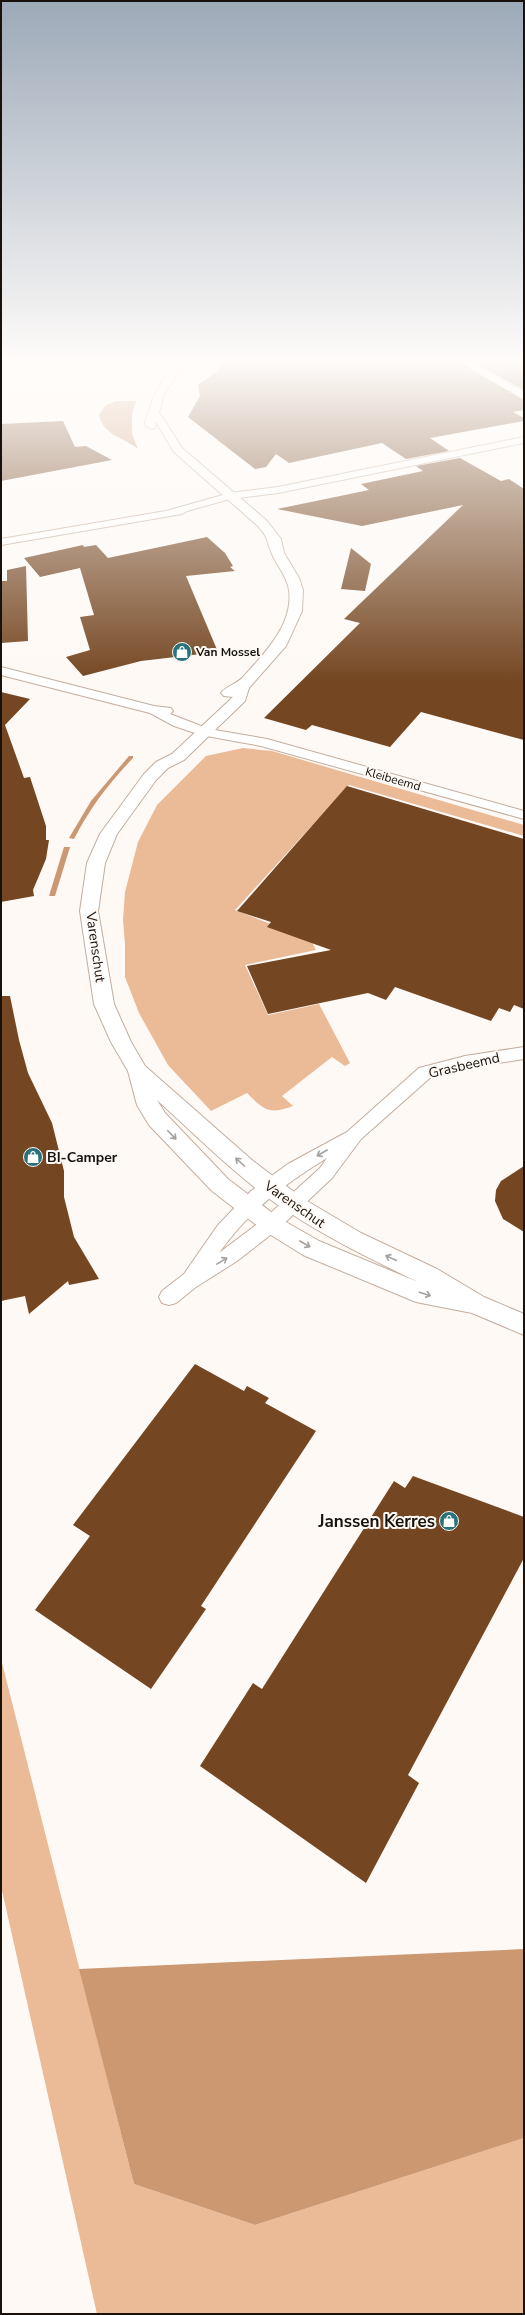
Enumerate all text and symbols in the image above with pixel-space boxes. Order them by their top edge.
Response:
shop icon: Van Mossel [171,641,193,663]
place label: Van Mossel [195,644,260,660]
street label: Kleibeemd [363,763,423,795]
street label: Varenschut [81,910,110,983]
street label: Grasbeemd [427,1048,502,1083]
one-way arrow [168,1130,177,1140]
shop icon: BI-Camper [22,1146,44,1168]
place label: BI-Camper [47,1148,118,1167]
one-way arrow [316,1150,328,1158]
one-way arrow [234,1157,245,1166]
street label: Varenschut [260,1176,329,1232]
one-way arrow [299,1240,311,1248]
one-way arrow [386,1254,398,1262]
one-way arrow [216,1256,228,1264]
one-way arrow [418,1291,431,1298]
place label: Janssen Kerres [317,1510,435,1533]
shop icon: Janssen Kerres [438,1510,460,1532]

